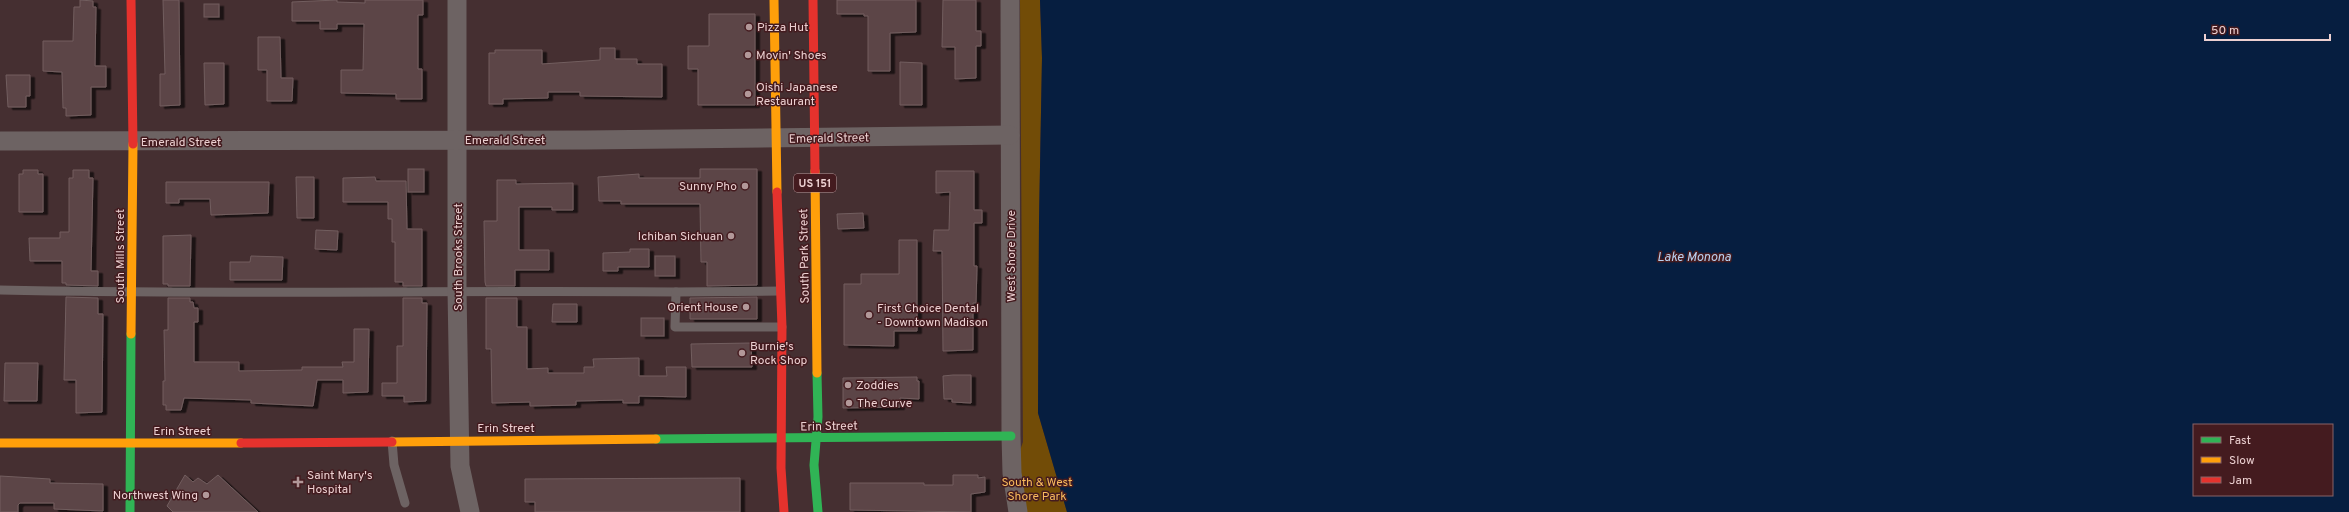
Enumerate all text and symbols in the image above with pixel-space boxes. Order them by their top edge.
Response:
scale bar [2205,16,2330,42]
place label: Pizza Hut [757,20,809,36]
marker: Pizza Hut [744,22,754,32]
text: 50 m [2211,23,2239,39]
place label: Movin' Shoes [756,48,827,64]
marker: Movin' Shoes [743,50,753,60]
place label: Oishi Japanese Restaurant [756,80,838,110]
marker: Oishi Japanese Restaurant [743,89,753,99]
street label: Emerald Street [789,130,869,148]
street label: Emerald Street [465,133,545,149]
street label: Emerald Street [141,135,221,151]
road number: US 151 [794,174,836,192]
place label: Sunny Pho [679,179,737,195]
marker: Sunny Pho [740,181,750,191]
street label: South Brooks Street [451,203,467,311]
street label: South Park Street [796,208,814,304]
street label: South Mills Street [113,209,129,303]
street label: West Shore Drive [1004,210,1020,302]
place label: Ichiban Sichuan [638,229,723,245]
marker: Ichiban Sichuan [726,231,736,241]
water label: Lake Monona [1657,250,1731,266]
place label: Orient House [667,300,738,316]
place label: First Choice Dental - Downtown Madison [877,301,988,331]
marker: Orient House [741,302,751,312]
marker: First Choice Dental - Downtown Madison [864,310,874,320]
place label: Burnie's Rock Shop [750,339,808,369]
marker: Burnie's Rock Shop [737,348,747,358]
place label: Zoddies [856,378,899,394]
marker: Zoddies [843,380,853,390]
place label: The Curve [857,396,912,412]
marker: The Curve [844,398,854,408]
street label: Erin Street [800,419,858,435]
street label: Erin Street [477,421,535,437]
street label: Erin Street [153,424,211,440]
legend [2193,424,2333,496]
text: Fast [2229,433,2251,449]
text: Slow [2229,453,2255,469]
place label: Saint Mary's Hospital [307,468,373,498]
text: Jam [2229,473,2252,489]
park label: South & West Shore Park [1001,475,1073,505]
marker: Saint Mary's Hospital [292,476,304,488]
place label: Northwest Wing [113,488,198,504]
marker: Northwest Wing [201,490,211,500]

